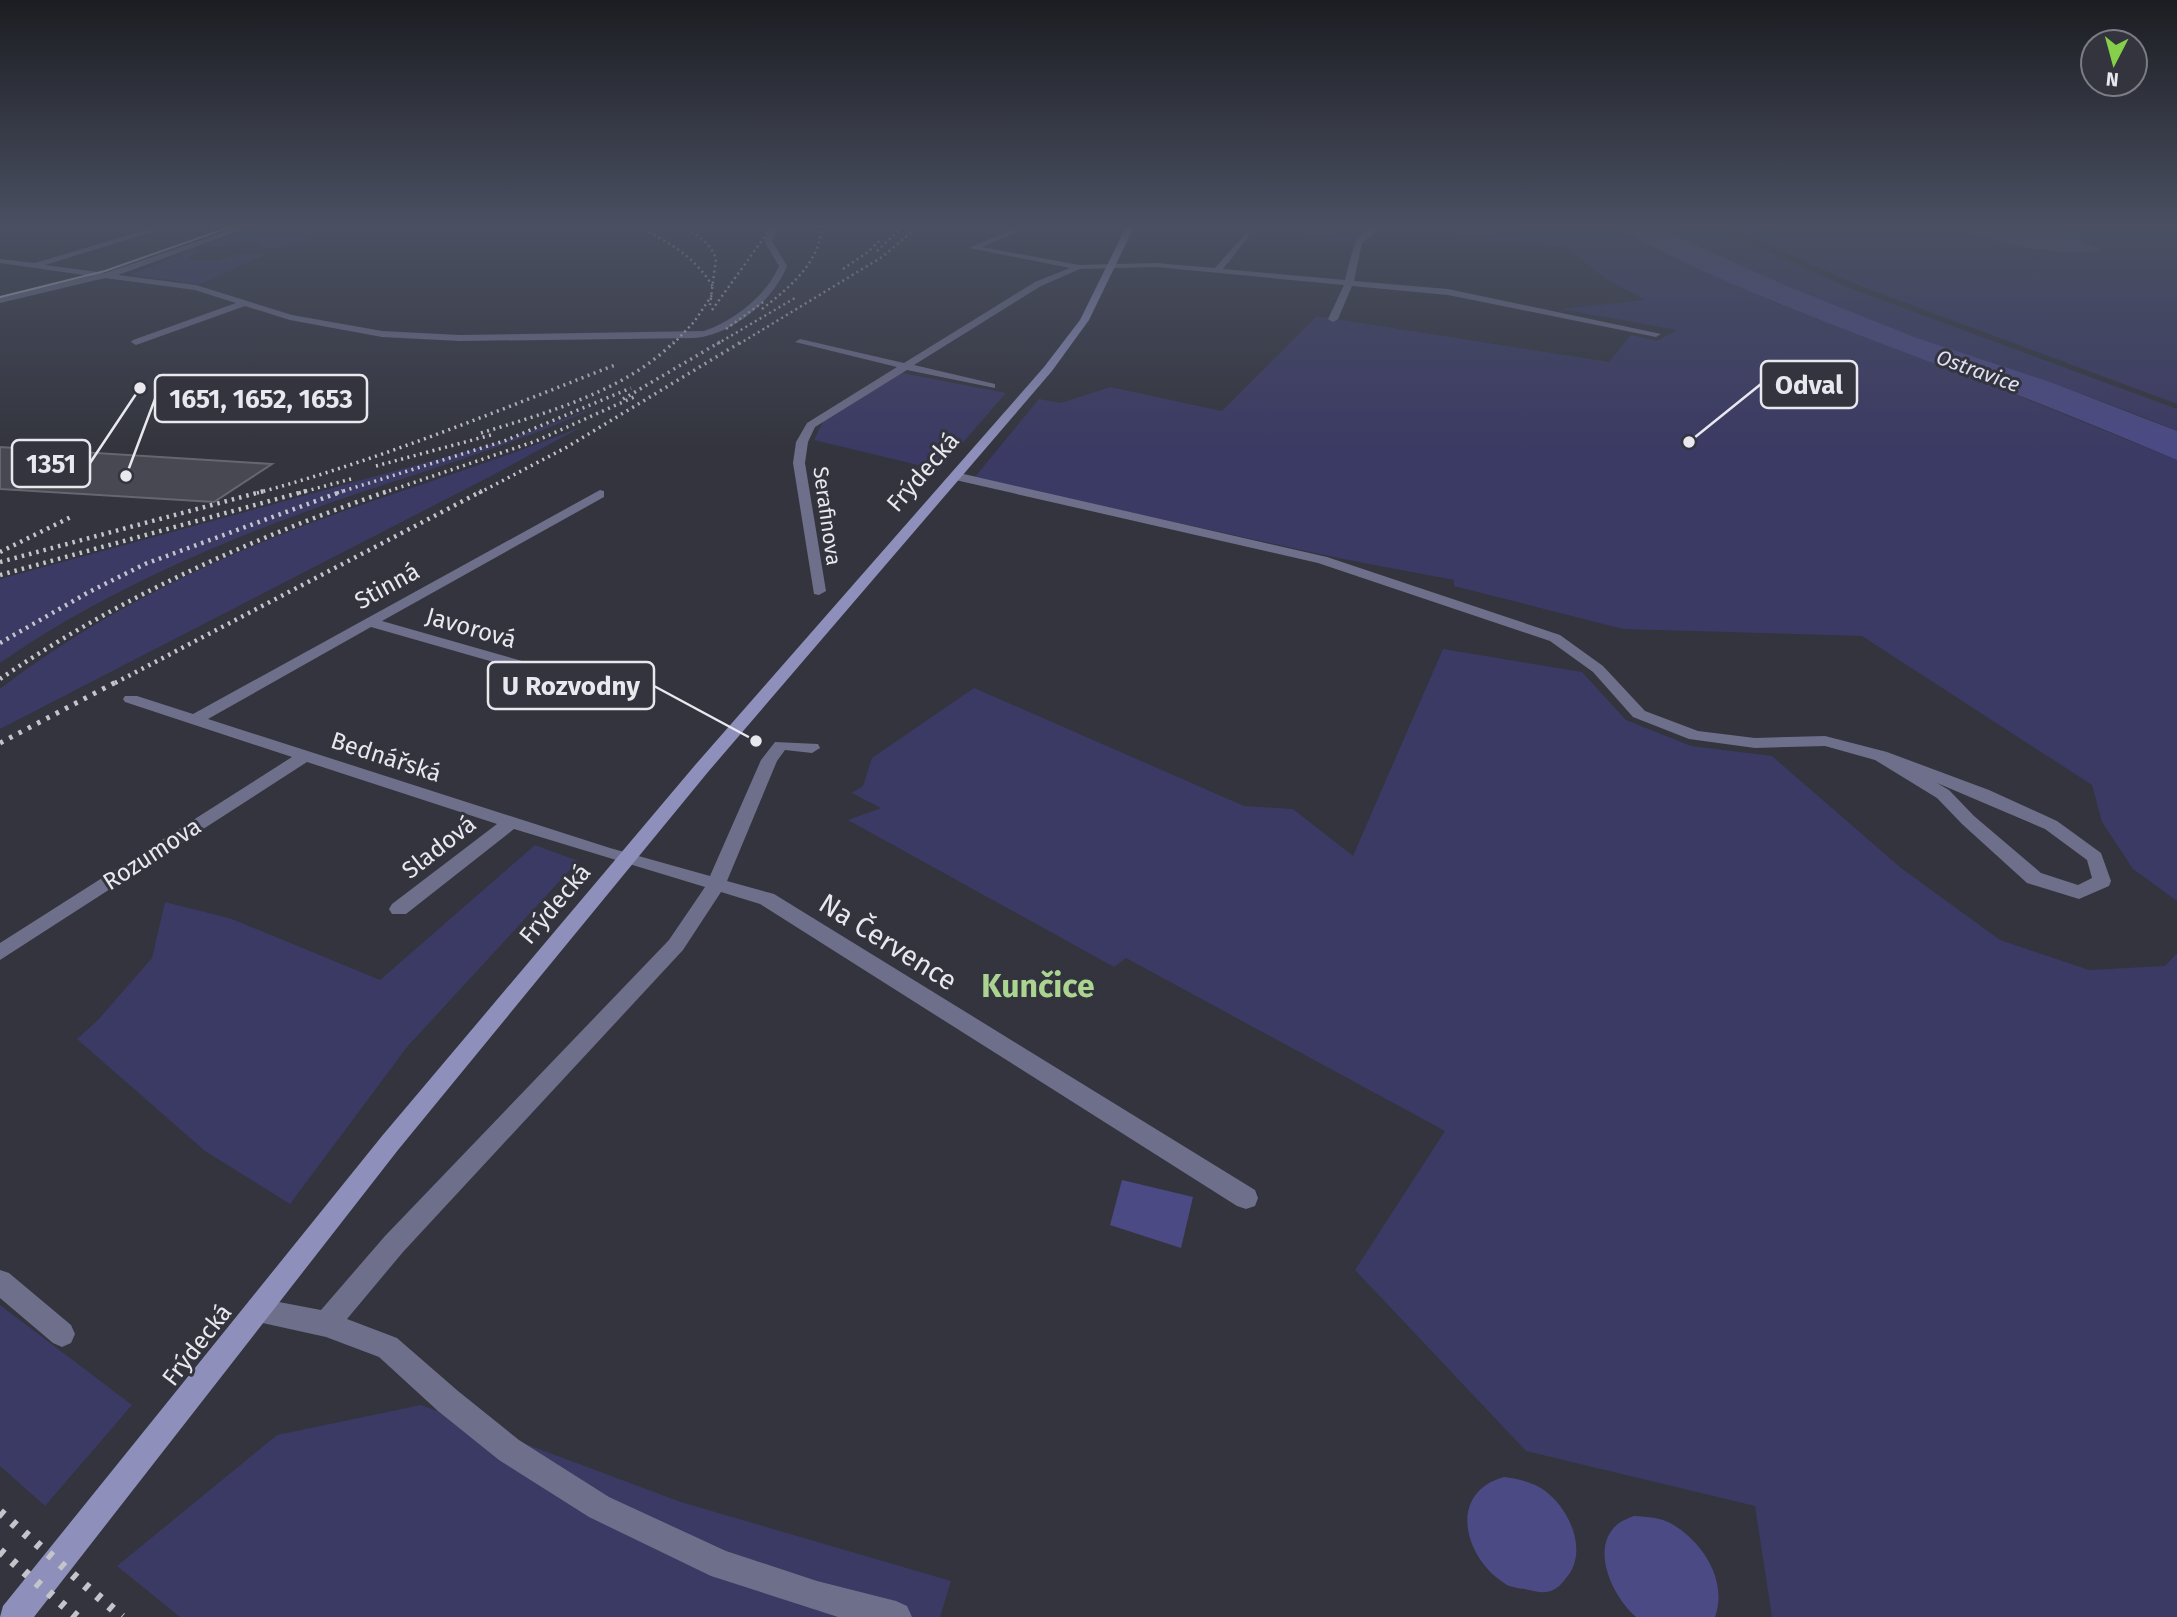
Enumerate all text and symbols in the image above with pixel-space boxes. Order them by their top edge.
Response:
north arrow [2079,28,2149,98]
text: N [2105,67,2120,92]
water label: Ostravice [1933,344,2024,398]
callout: Odval [1761,361,1857,408]
text: Odval [1775,370,1843,401]
callout: 1651, 1652, 1653 [155,375,367,422]
text: 1651, 1652, 1653 [169,384,353,415]
street label: Frýdecká [881,427,965,517]
callout: 1351 [12,440,90,487]
text: 1351 [26,449,76,480]
street label: Serafinova [807,465,847,567]
street label: Stinná [350,557,424,615]
street label: Javorová [423,602,519,654]
callout: U Rozvodny [488,662,654,709]
text: U Rozvodny [502,671,640,702]
street label: Bednářská [327,726,445,788]
street label: Sladová [397,810,481,884]
street label: Rozumova [98,812,206,896]
street label: Frýdecká [513,858,597,950]
street label: Na Července [813,887,963,997]
district label: Kunčice [981,967,1095,1005]
street label: Frýdecká [156,1299,238,1391]

